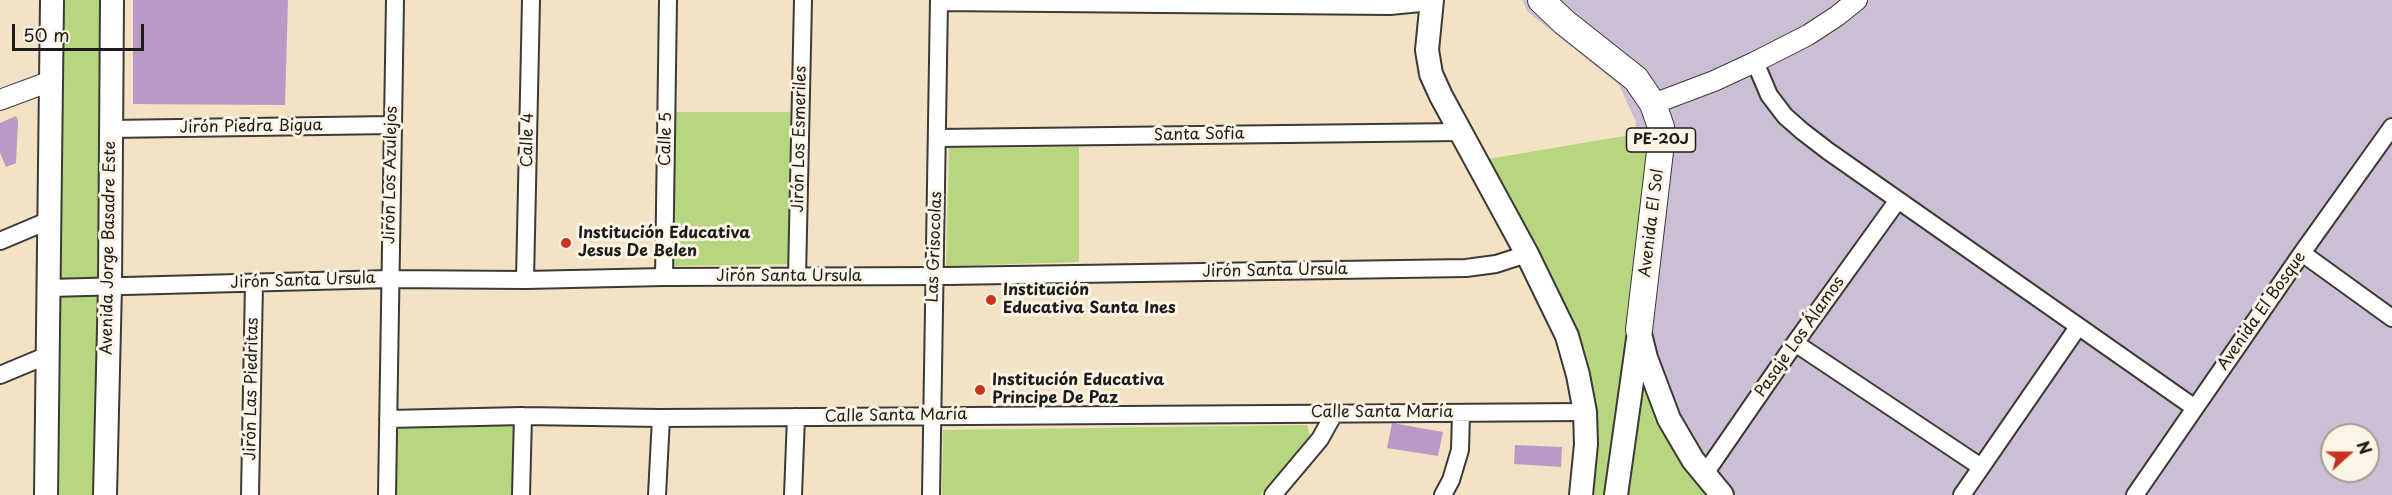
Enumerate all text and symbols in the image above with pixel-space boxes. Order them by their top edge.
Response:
scale bar [15,12,147,50]
text: 50 m [23,21,70,48]
street label: Jirón Los Esmeriles [789,65,811,213]
street label: Jirón Los Azulejos [380,106,402,244]
street label: Calle 4 [518,112,538,168]
street label: Calle 5 [656,112,676,166]
street label: Jirón Piedra Bigua [179,116,323,138]
street label: Santa Sofia [1153,125,1245,145]
road number: PE-20J [1626,128,1696,152]
street label: Avenida Jorge Basadre Este [98,141,120,355]
street label: Avenida El Sol [1636,168,1668,278]
street label: Las Grisocolas [923,191,947,303]
place label: Institución Educativa Jesus De Belen [578,224,750,262]
marker: Institución Educativa Jesus De Belen [559,236,573,250]
street label: Avenida El Bosque [2214,248,2310,374]
street label: Jirón Santa Ursula [1202,260,1348,282]
street label: Jirón Santa Ursula [716,267,862,287]
street label: Jirón Santa Ursula [230,269,376,293]
street label: Pasaje Los Álamos [1751,273,1849,401]
place label: Institución Educativa Santa Ines [1003,281,1176,319]
marker: Institución Educativa Santa Ines [984,293,998,307]
street label: Jirón Las Piedritas [241,317,263,461]
place label: Institución Educativa Principe De Paz [992,371,1164,409]
marker: Institución Educativa Principe De Paz [973,383,987,397]
street label: Calle Santa María [1311,403,1453,423]
street label: Calle Santa María [825,405,967,427]
north arrow [2320,423,2380,483]
text: N [2351,437,2378,457]

